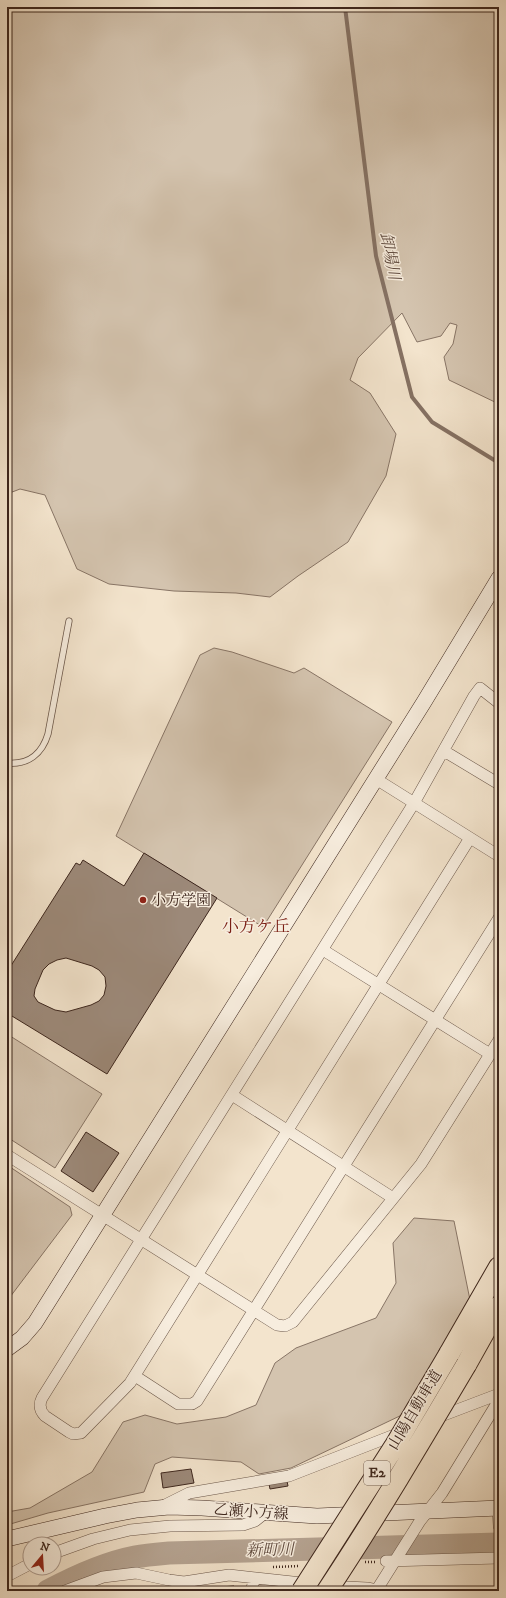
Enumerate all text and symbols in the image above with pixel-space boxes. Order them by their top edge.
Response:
water label: 卸場川 [376,231,405,283]
place label: 小方学園 [151,891,211,910]
marker: 小方学園 [138,895,148,905]
district label: 小方ケ丘 [222,916,290,938]
street label: 山陽自動車道 [384,1367,446,1453]
road number: E2 [364,1461,390,1485]
street label: 乙瀬小方線 [213,1500,289,1524]
north arrow [22,1536,62,1576]
text: N [38,1539,51,1555]
water label: 新町川 [246,1539,296,1561]

